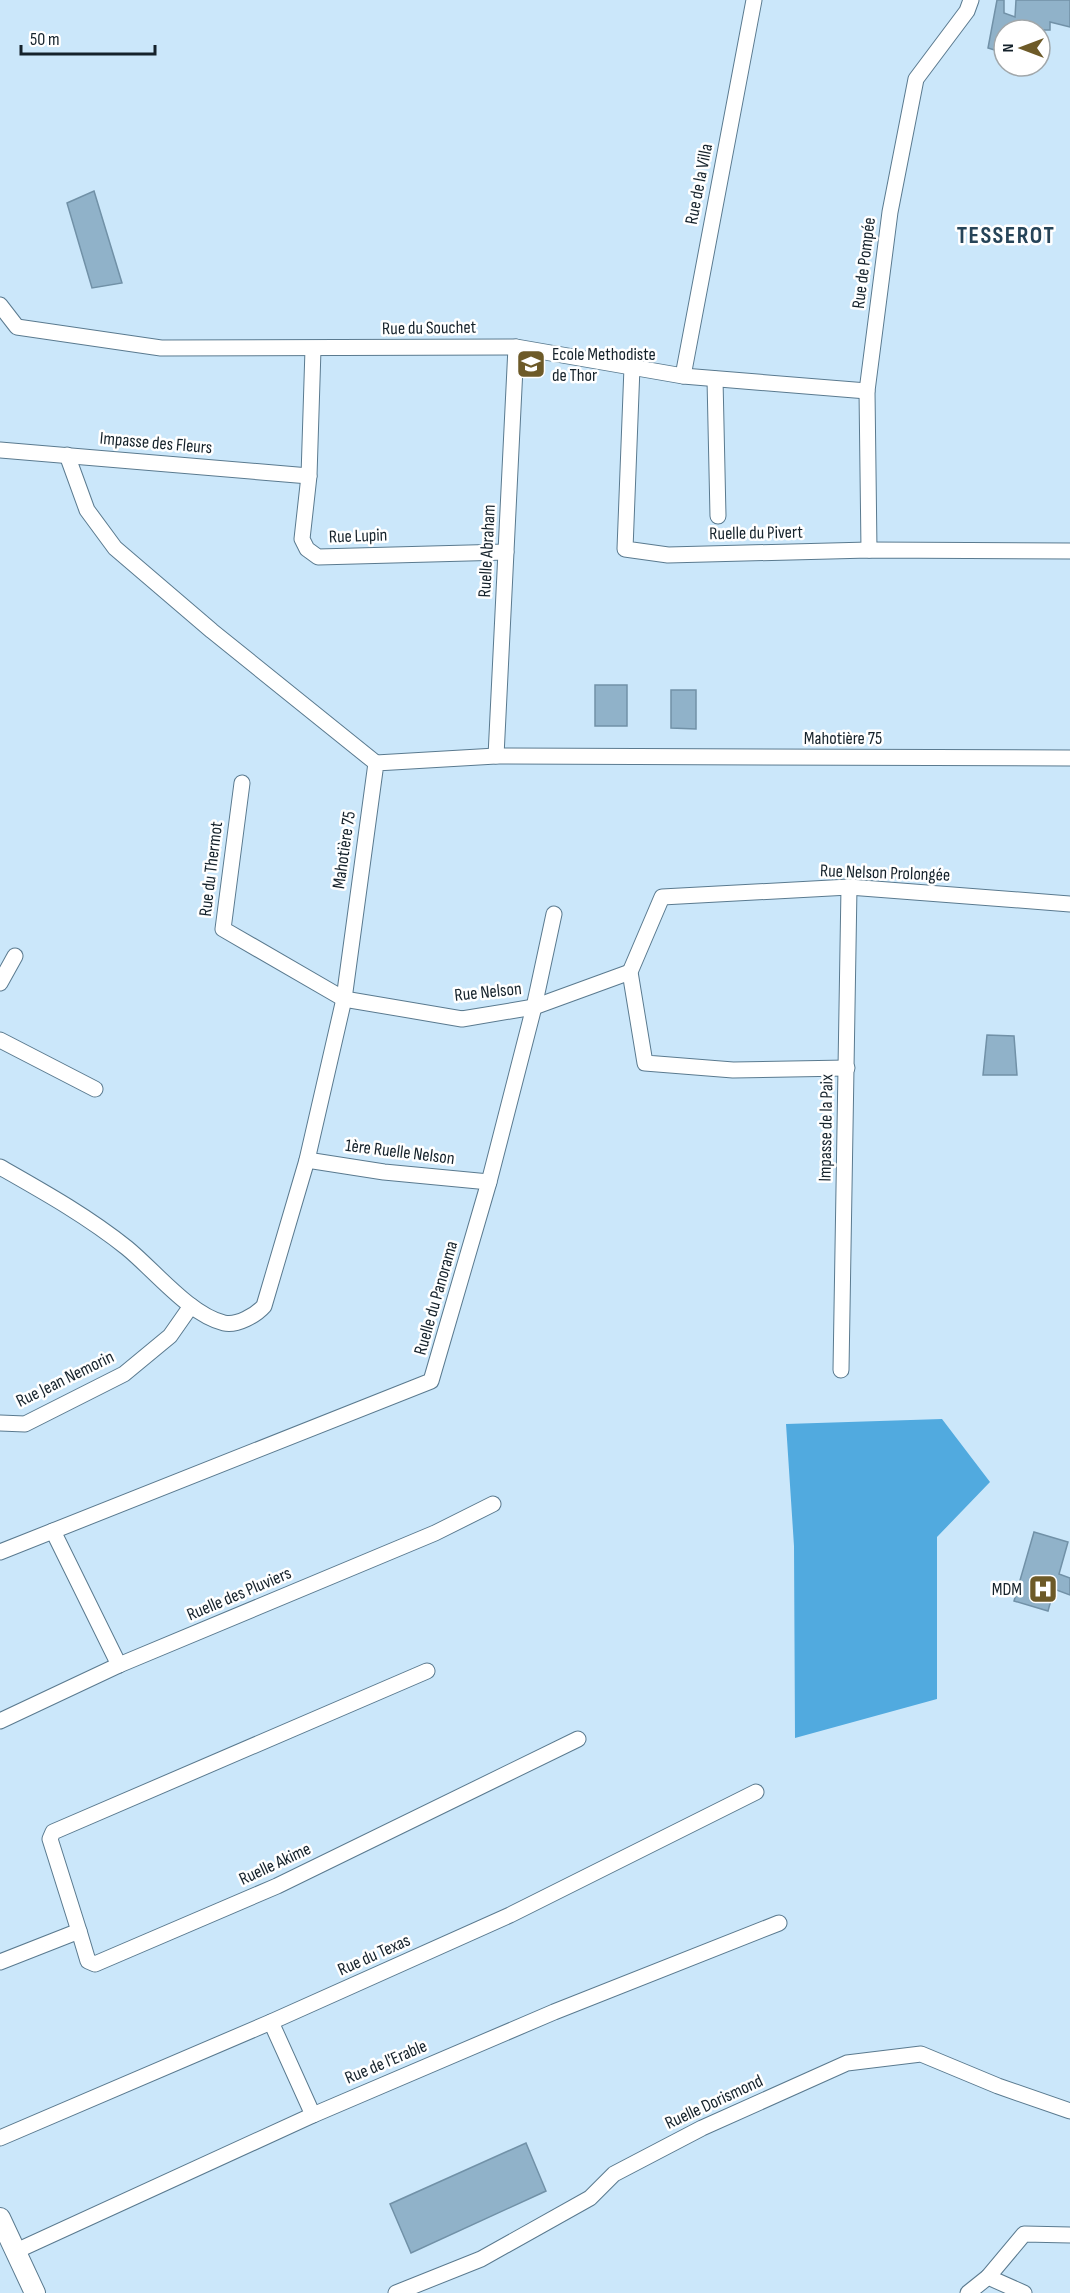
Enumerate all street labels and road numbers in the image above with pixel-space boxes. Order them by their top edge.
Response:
street label: Rue de la Villa [681,142,717,226]
street label: Rue de Pompée [848,216,880,310]
street label: Rue du Souchet [382,317,477,339]
street label: Impasse des Fleurs [99,428,213,458]
street label: Ruelle Abraham [474,504,500,598]
street label: Ruelle du Pivert [709,522,804,544]
street label: Rue Lupin [328,524,388,548]
street label: Mahotière 75 [804,728,882,749]
street label: Mahotière 75 [328,810,360,890]
street label: Rue du Thermot [195,820,227,918]
street label: Rue Nelson Prolongée [820,860,950,886]
street label: Rue Nelson [453,978,523,1006]
street label: Impasse de la Paix [815,1074,837,1182]
street label: 1ère Ruelle Nelson [344,1135,456,1169]
street label: Ruelle du Panorama [410,1239,462,1357]
street label: Rue Jean Nemorin [13,1346,117,1412]
street label: Ruelle des Pluviers [184,1563,294,1625]
street label: Ruelle Akime [236,1838,314,1890]
street label: Rue du Texas [335,1930,413,1980]
street label: Rue de l'Erable [342,2035,430,2089]
street label: Ruelle Dorismond [662,2070,766,2134]

